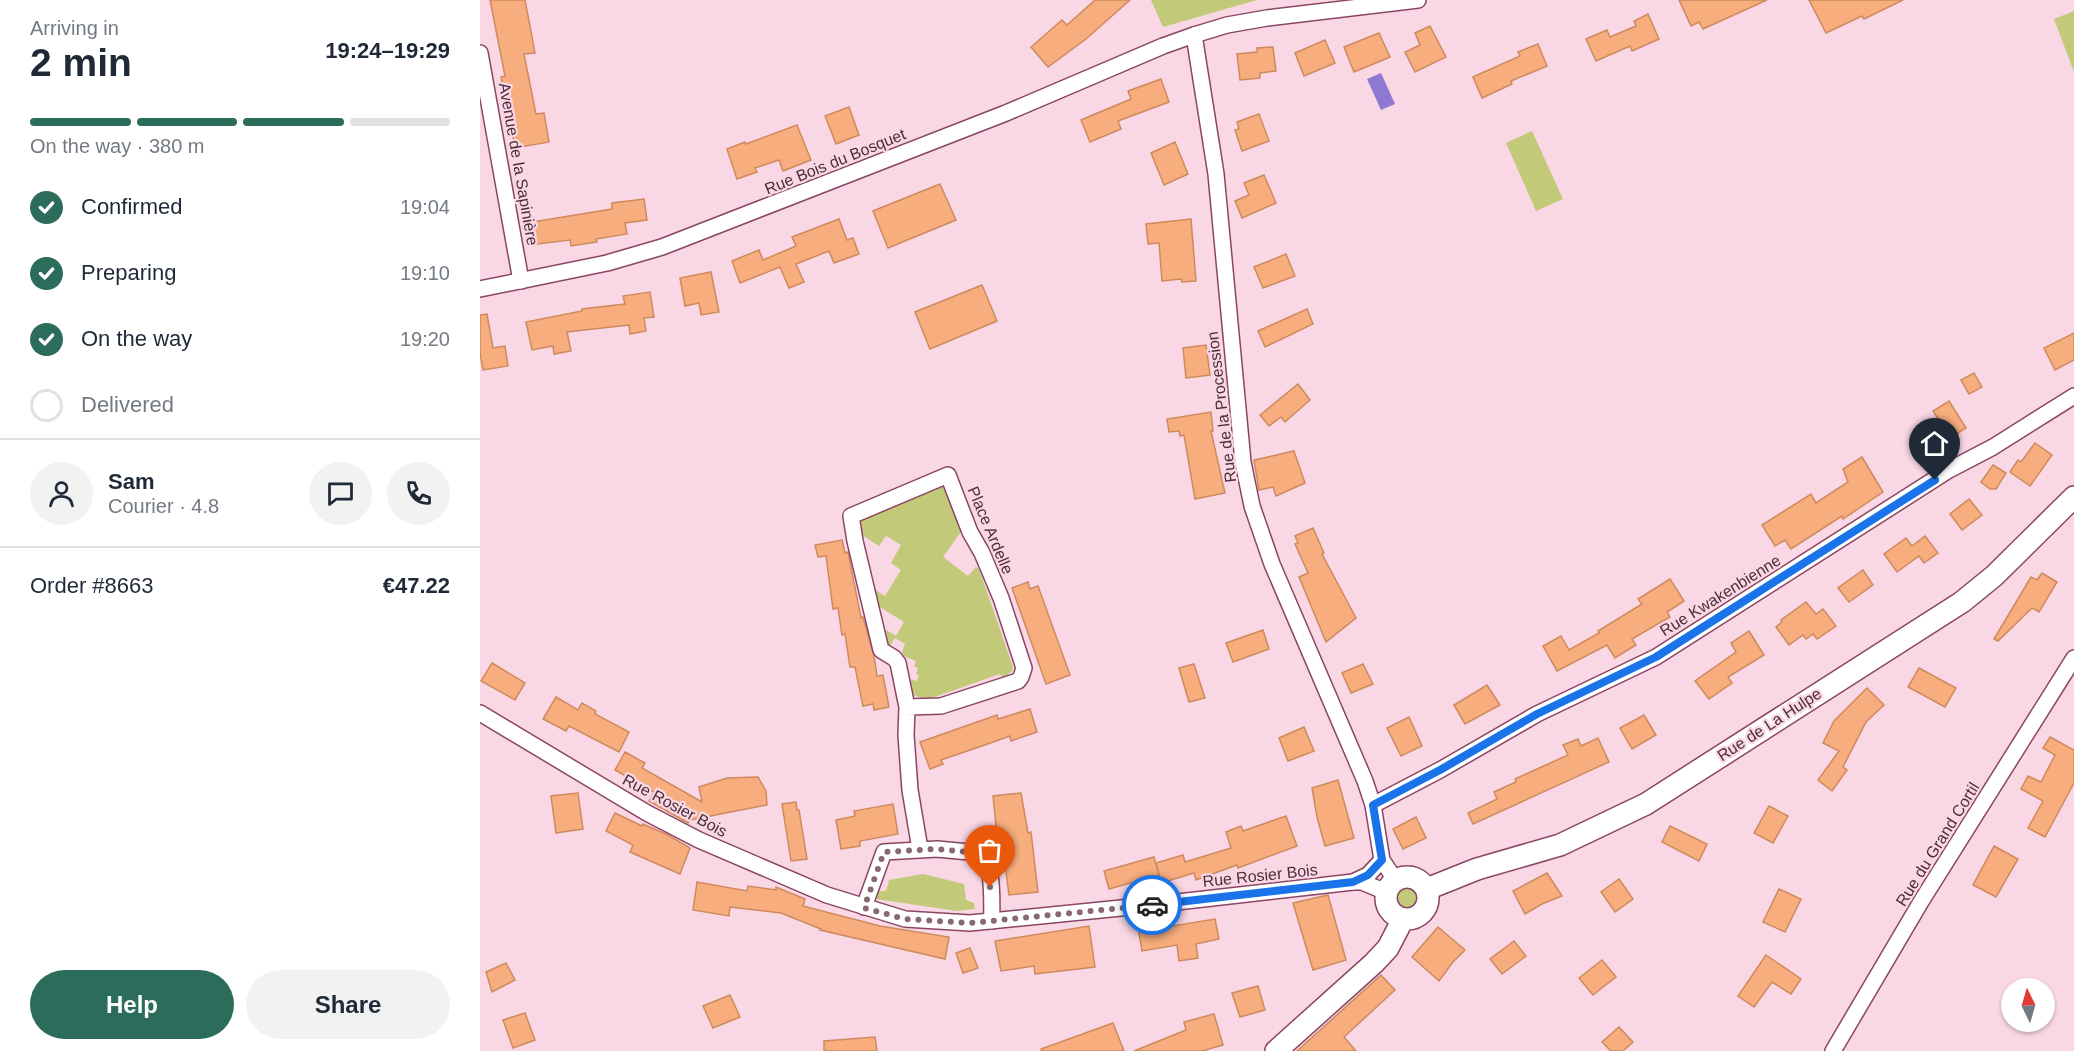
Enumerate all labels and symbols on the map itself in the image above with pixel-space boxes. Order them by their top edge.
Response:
street label: Avenue de la Sapinière [496,81,541,247]
street label: Rue Bois du Bosquet [762,125,909,198]
street label: Rue de la Procession [1204,330,1239,483]
pin [1909,418,1960,480]
street label: Place Ardelle [964,484,1017,577]
street label: Rue Kwakenbienne [1657,551,1784,639]
street label: Rue de La Hulpe [1714,685,1824,764]
street label: Rue Rosier Bois [620,771,730,840]
street label: Rue du Grand Cortil [1893,779,1982,909]
pin [964,825,1015,887]
street label: Rue Rosier Bois [1202,861,1318,890]
courier [1122,875,1182,935]
north arrow [2001,978,2055,1032]

